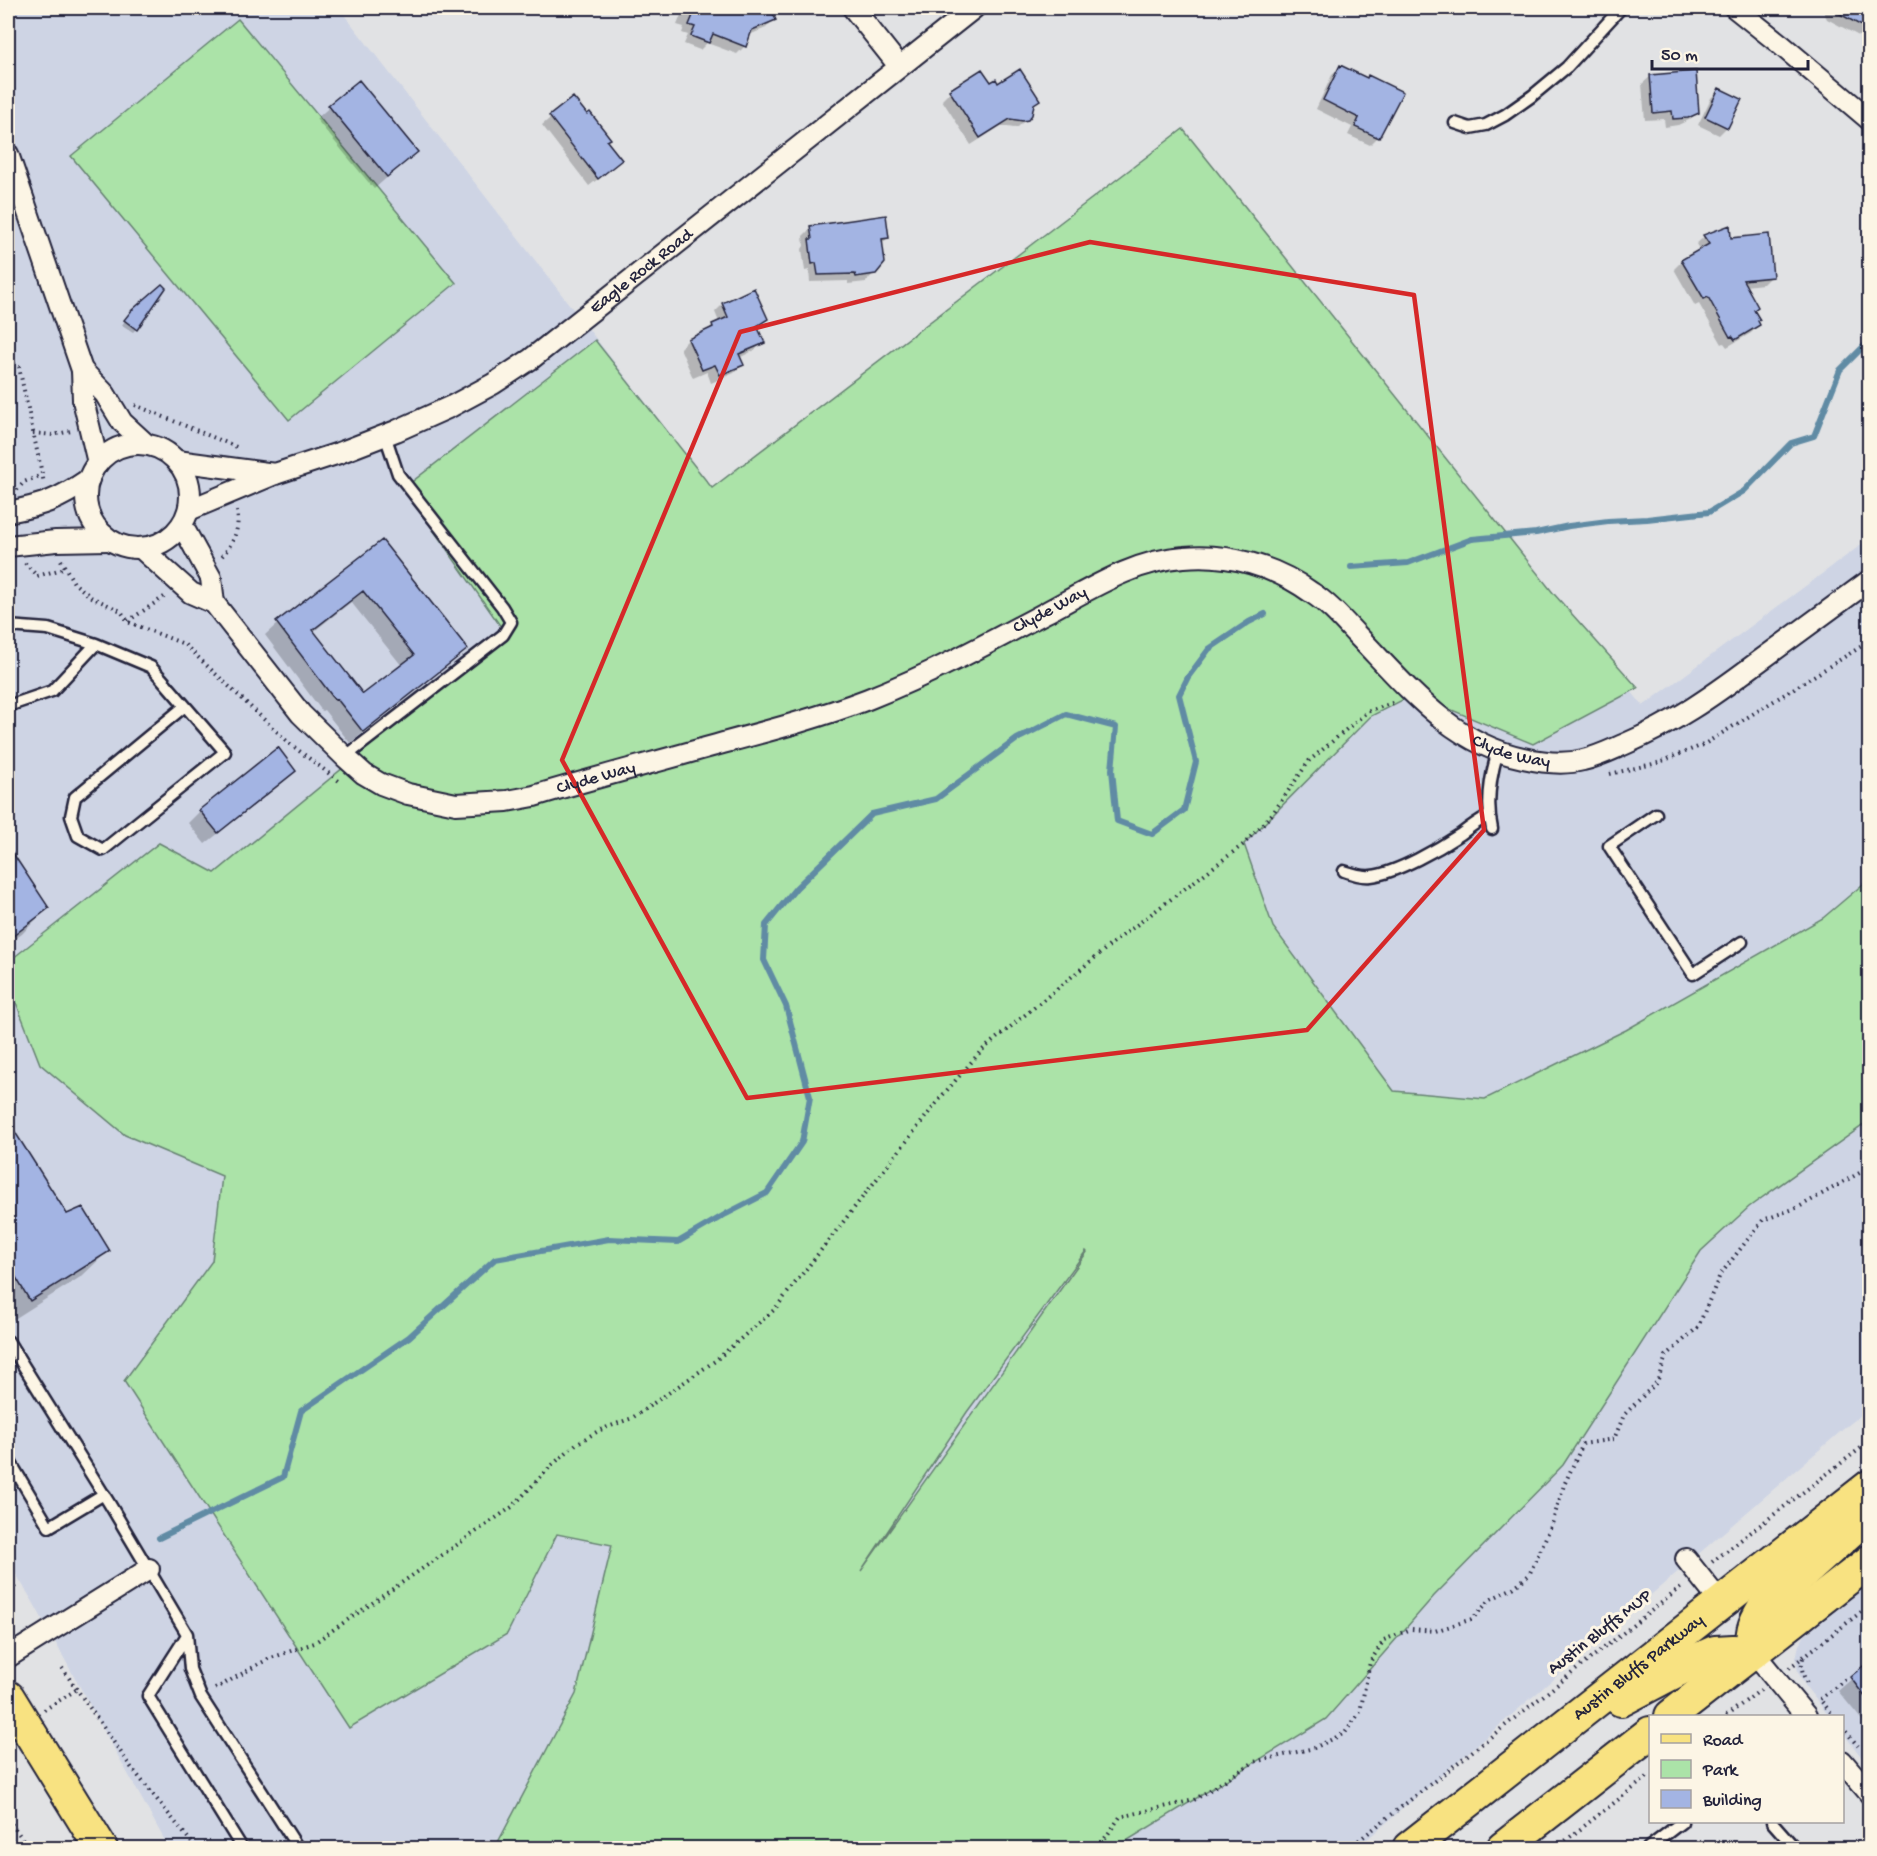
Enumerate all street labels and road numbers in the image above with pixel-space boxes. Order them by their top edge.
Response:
street label: Eagle Rock Road [586,223,698,319]
street label: Clyde Way [1009,582,1091,639]
street label: Clyde Way [1468,730,1551,773]
street label: Clyde Way [554,757,638,799]
street label: Austin Bluffs MUP [1544,1585,1657,1680]
street label: Austin Bluffs Parkway [1569,1610,1708,1725]

